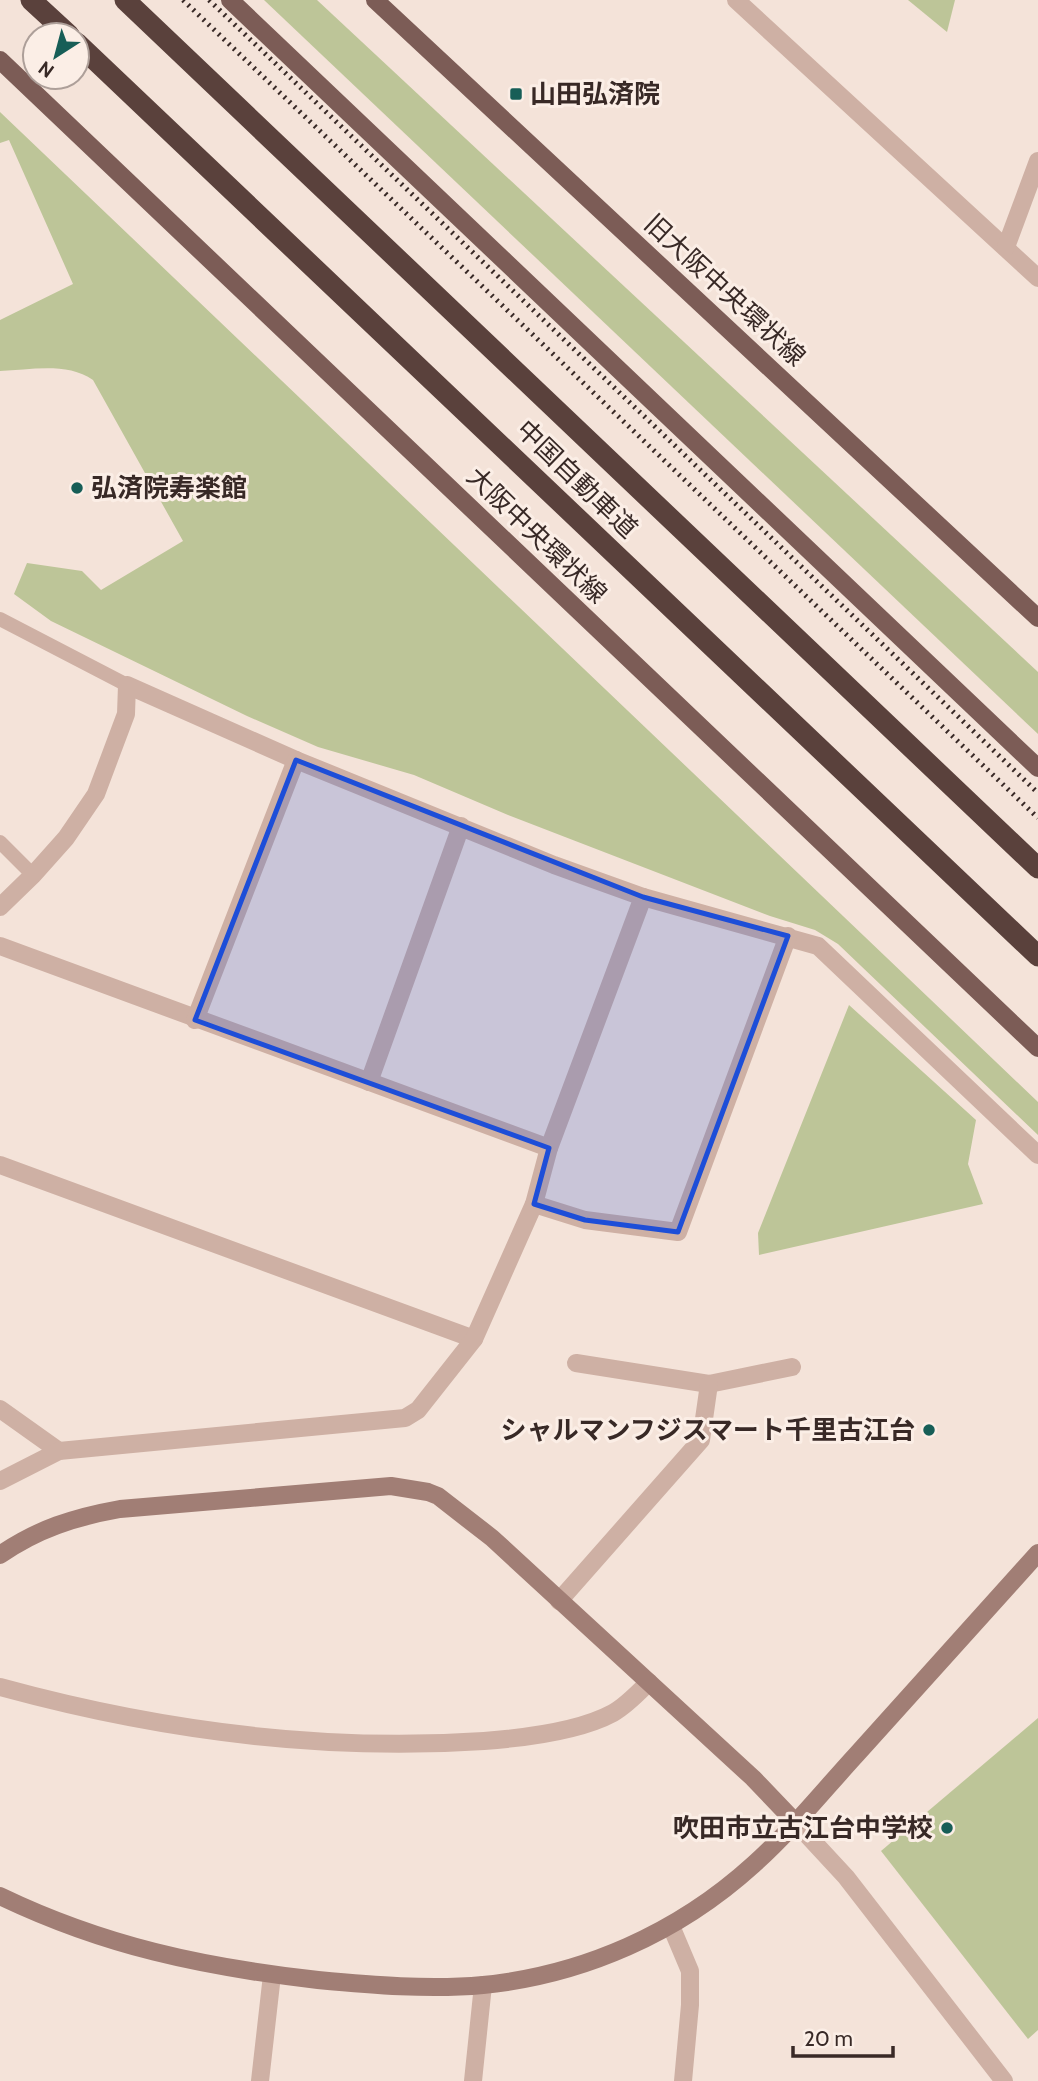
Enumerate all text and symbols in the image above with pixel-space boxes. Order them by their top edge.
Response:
north arrow [21,21,91,91]
text: N [34,56,58,83]
place label: 山田弘済院 [530,78,660,110]
marker: 山田弘済院 [508,86,524,102]
street label: 旧大阪中央環状線 [638,207,812,373]
street label: 中国自動車道 [510,413,644,545]
street label: 大阪中央環状線 [460,460,614,610]
place label: 弘済院寿楽館 [91,472,247,504]
marker: 弘済院寿楽館 [69,480,85,496]
place label: シャルマンフジスマート千里古江台 [501,1414,915,1446]
marker: シャルマンフジスマート千里古江台 [921,1422,937,1438]
place label: 吹田市立古江台中学校 [673,1812,933,1844]
marker: 吹田市立古江台中学校 [939,1820,955,1836]
scale bar [793,2014,893,2058]
text: 20 m [804,2026,853,2051]

